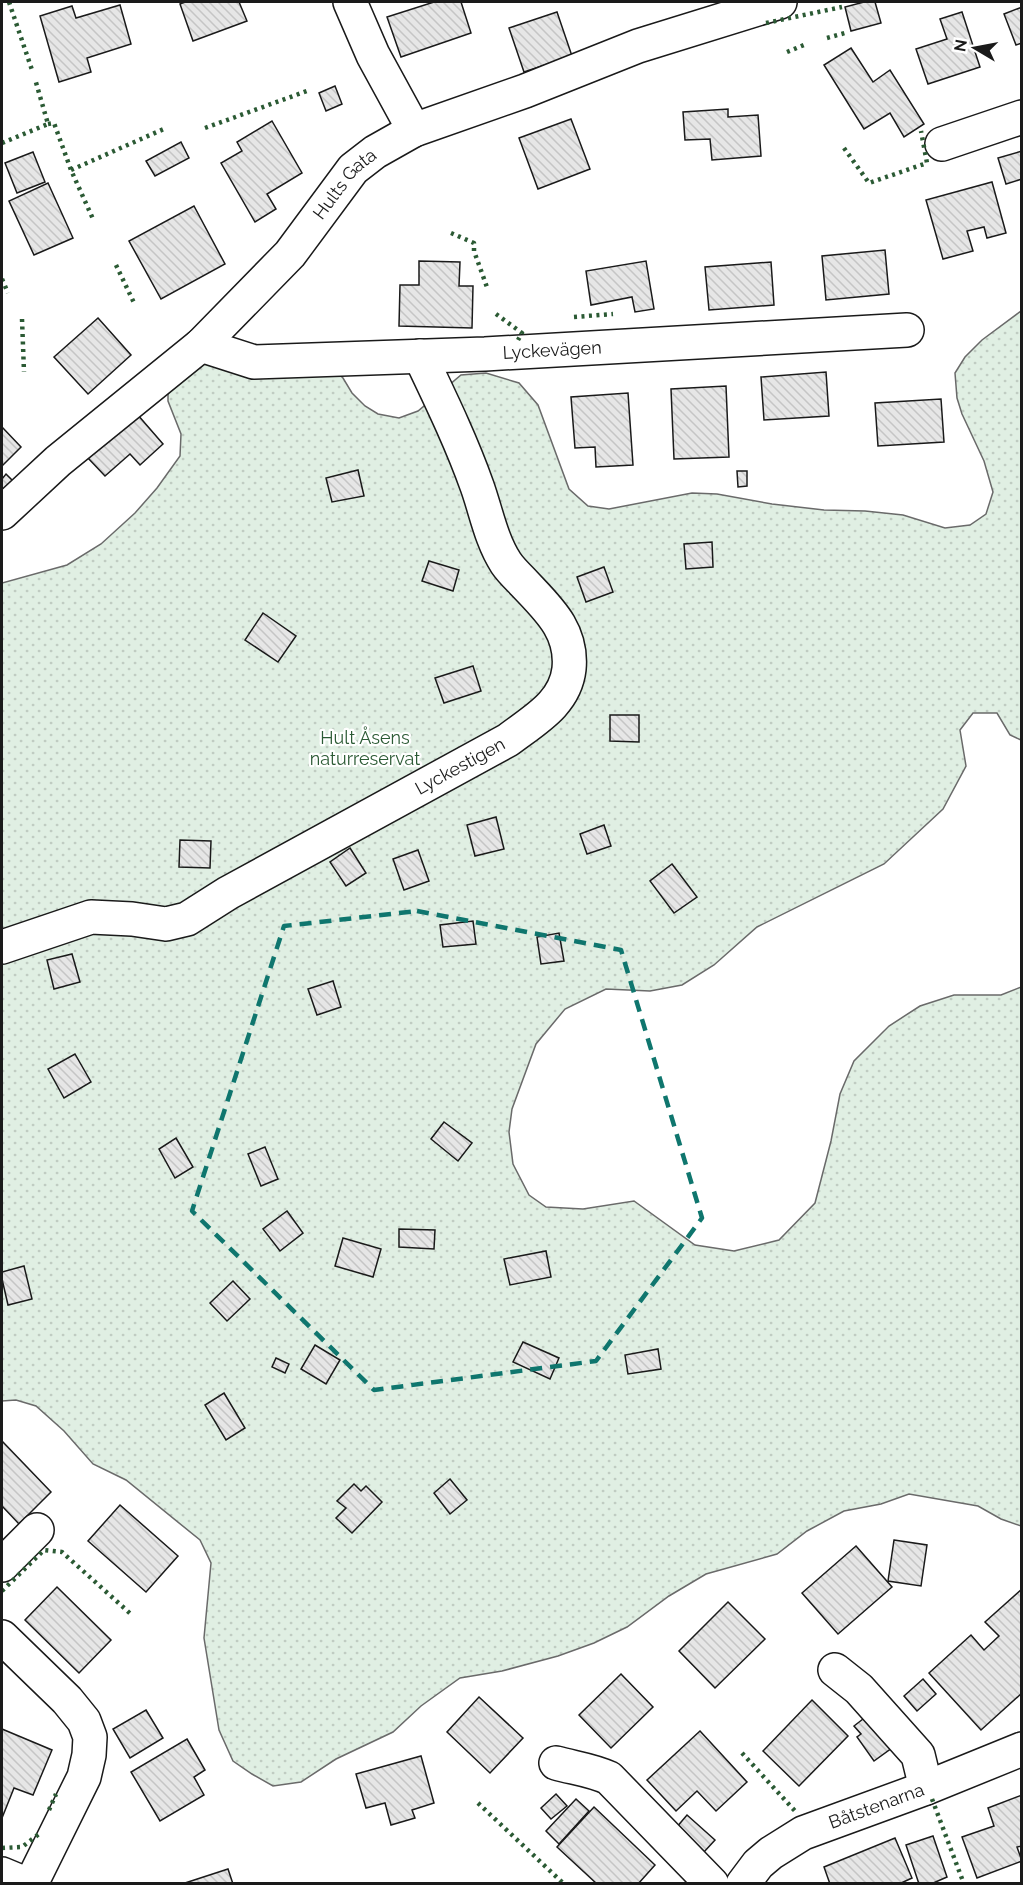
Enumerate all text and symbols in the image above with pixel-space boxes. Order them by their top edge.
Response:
north arrow [945,18,1005,78]
text: N [950,38,971,53]
street label: Hults Gata [308,144,380,223]
street label: Lyckevägen [502,336,602,363]
park label: Hult Åsens naturreservat [310,726,420,769]
street label: Lyckestigen [411,733,508,799]
street label: Båtstenarna [826,1779,927,1833]

